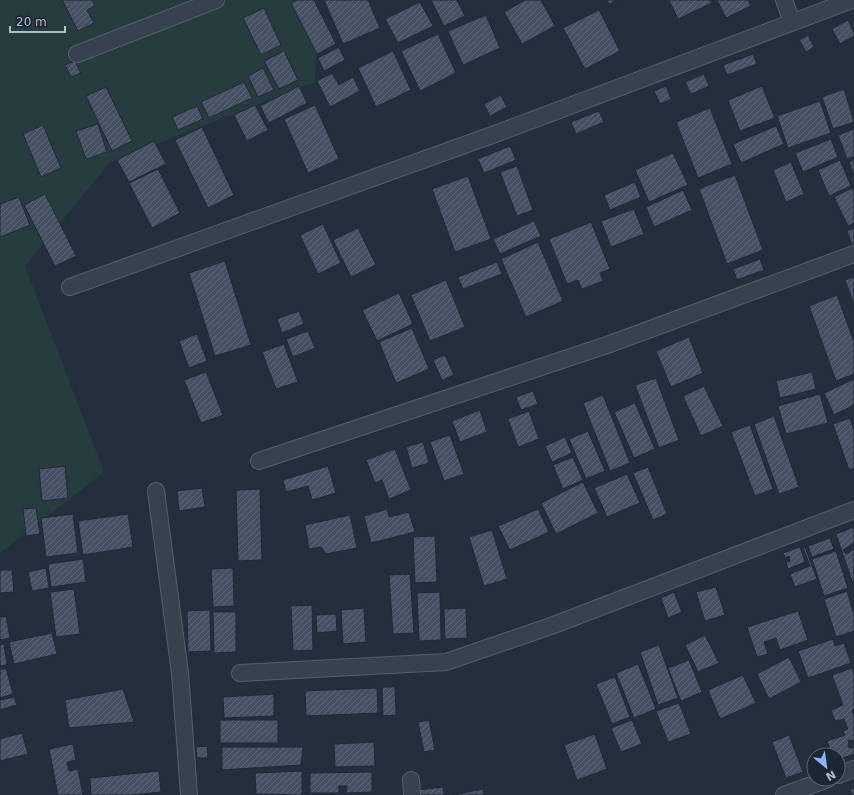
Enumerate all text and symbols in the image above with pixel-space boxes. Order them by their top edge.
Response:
scale bar [10,8,65,34]
text: 20 m [16,15,47,29]
north arrow [806,747,846,787]
text: N [823,767,838,783]

